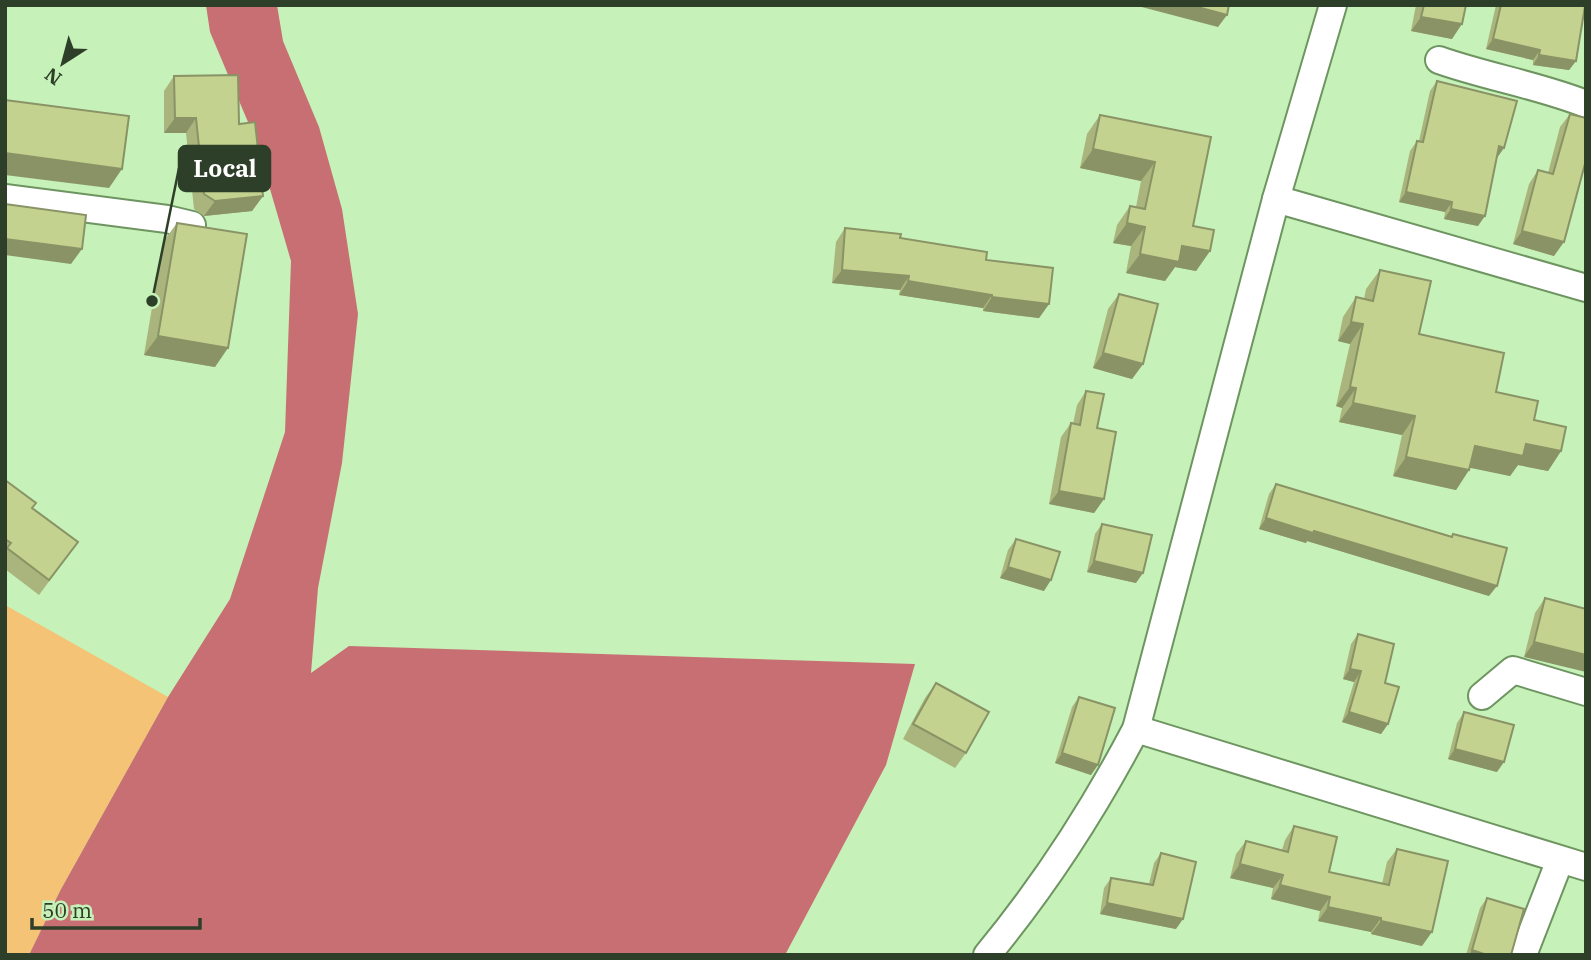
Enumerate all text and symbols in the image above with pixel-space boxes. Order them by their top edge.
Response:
north arrow [28,28,98,98]
text: N [40,63,66,91]
callout: Local [179,146,270,191]
text: Local [193,152,257,184]
scale bar [32,886,200,930]
text: 50 m [42,896,92,924]

